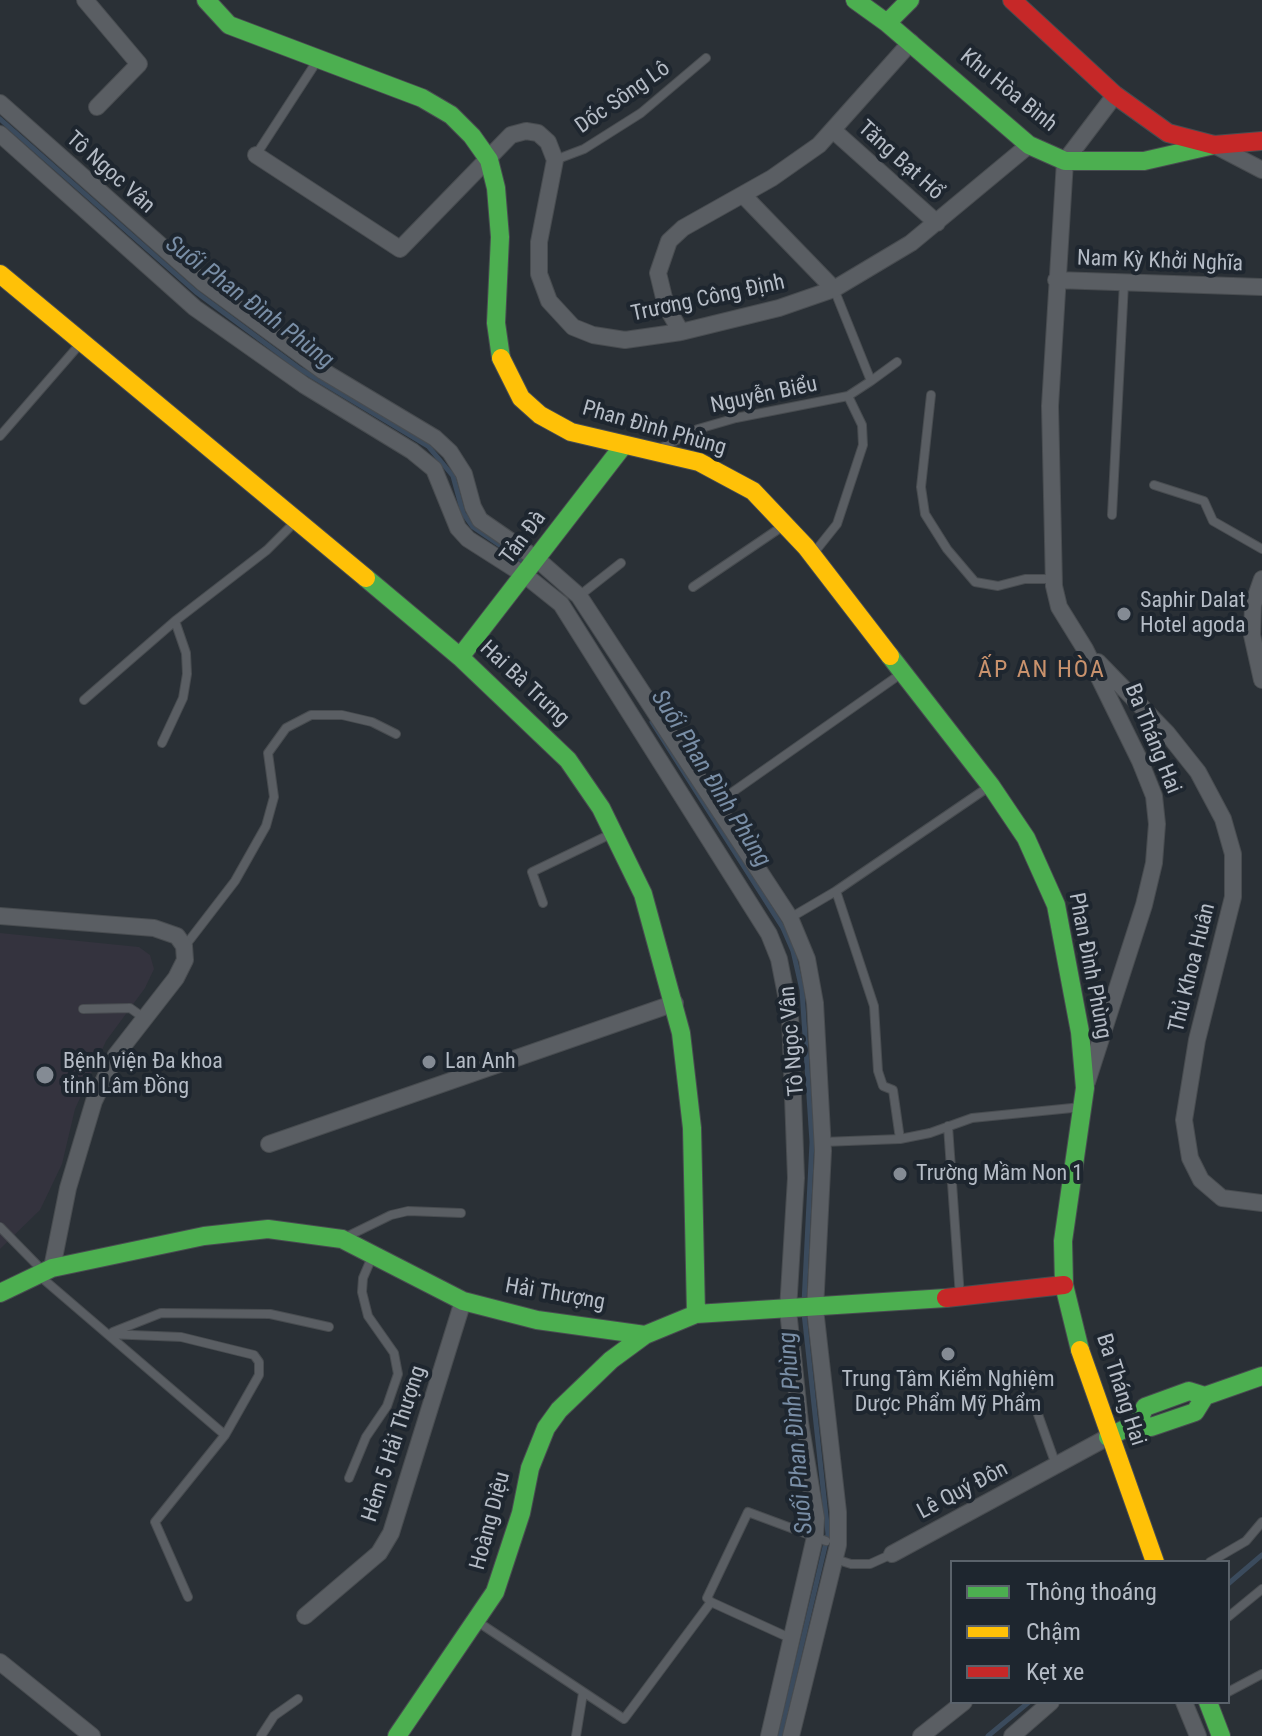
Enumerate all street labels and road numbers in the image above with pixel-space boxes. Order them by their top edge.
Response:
street label: Khu Hòa Bình [954,44,1062,138]
street label: Dốc Sông Lô [571,56,675,140]
street label: Tăng Bạt Hổ [852,116,948,206]
street label: Tô Ngọc Vân [60,126,160,220]
street label: Nam Kỳ Khởi Nghĩa [1076,246,1244,278]
street label: Trương Công Định [629,270,787,328]
street label: Nguyễn Biểu [708,372,820,420]
street label: Phan Đình Phùng [579,396,729,462]
street label: Tản Đà [495,506,553,570]
street label: Hai Bà Trưng [474,636,574,732]
street label: Ba Tháng Hai [1118,680,1186,798]
street label: Phan Đình Phùng [1062,891,1116,1041]
street label: Thủ Khoa Huân [1164,901,1222,1035]
street label: Tô Ngọc Vân [775,985,811,1097]
street label: Hải Thượng [503,1273,607,1317]
street label: Ba Tháng Hai [1090,1331,1150,1449]
street label: Hẻm 5 Hải Thượng [357,1363,433,1525]
street label: Lê Quý Đôn [913,1456,1013,1526]
street label: Hoàng Diệu [465,1469,517,1573]

